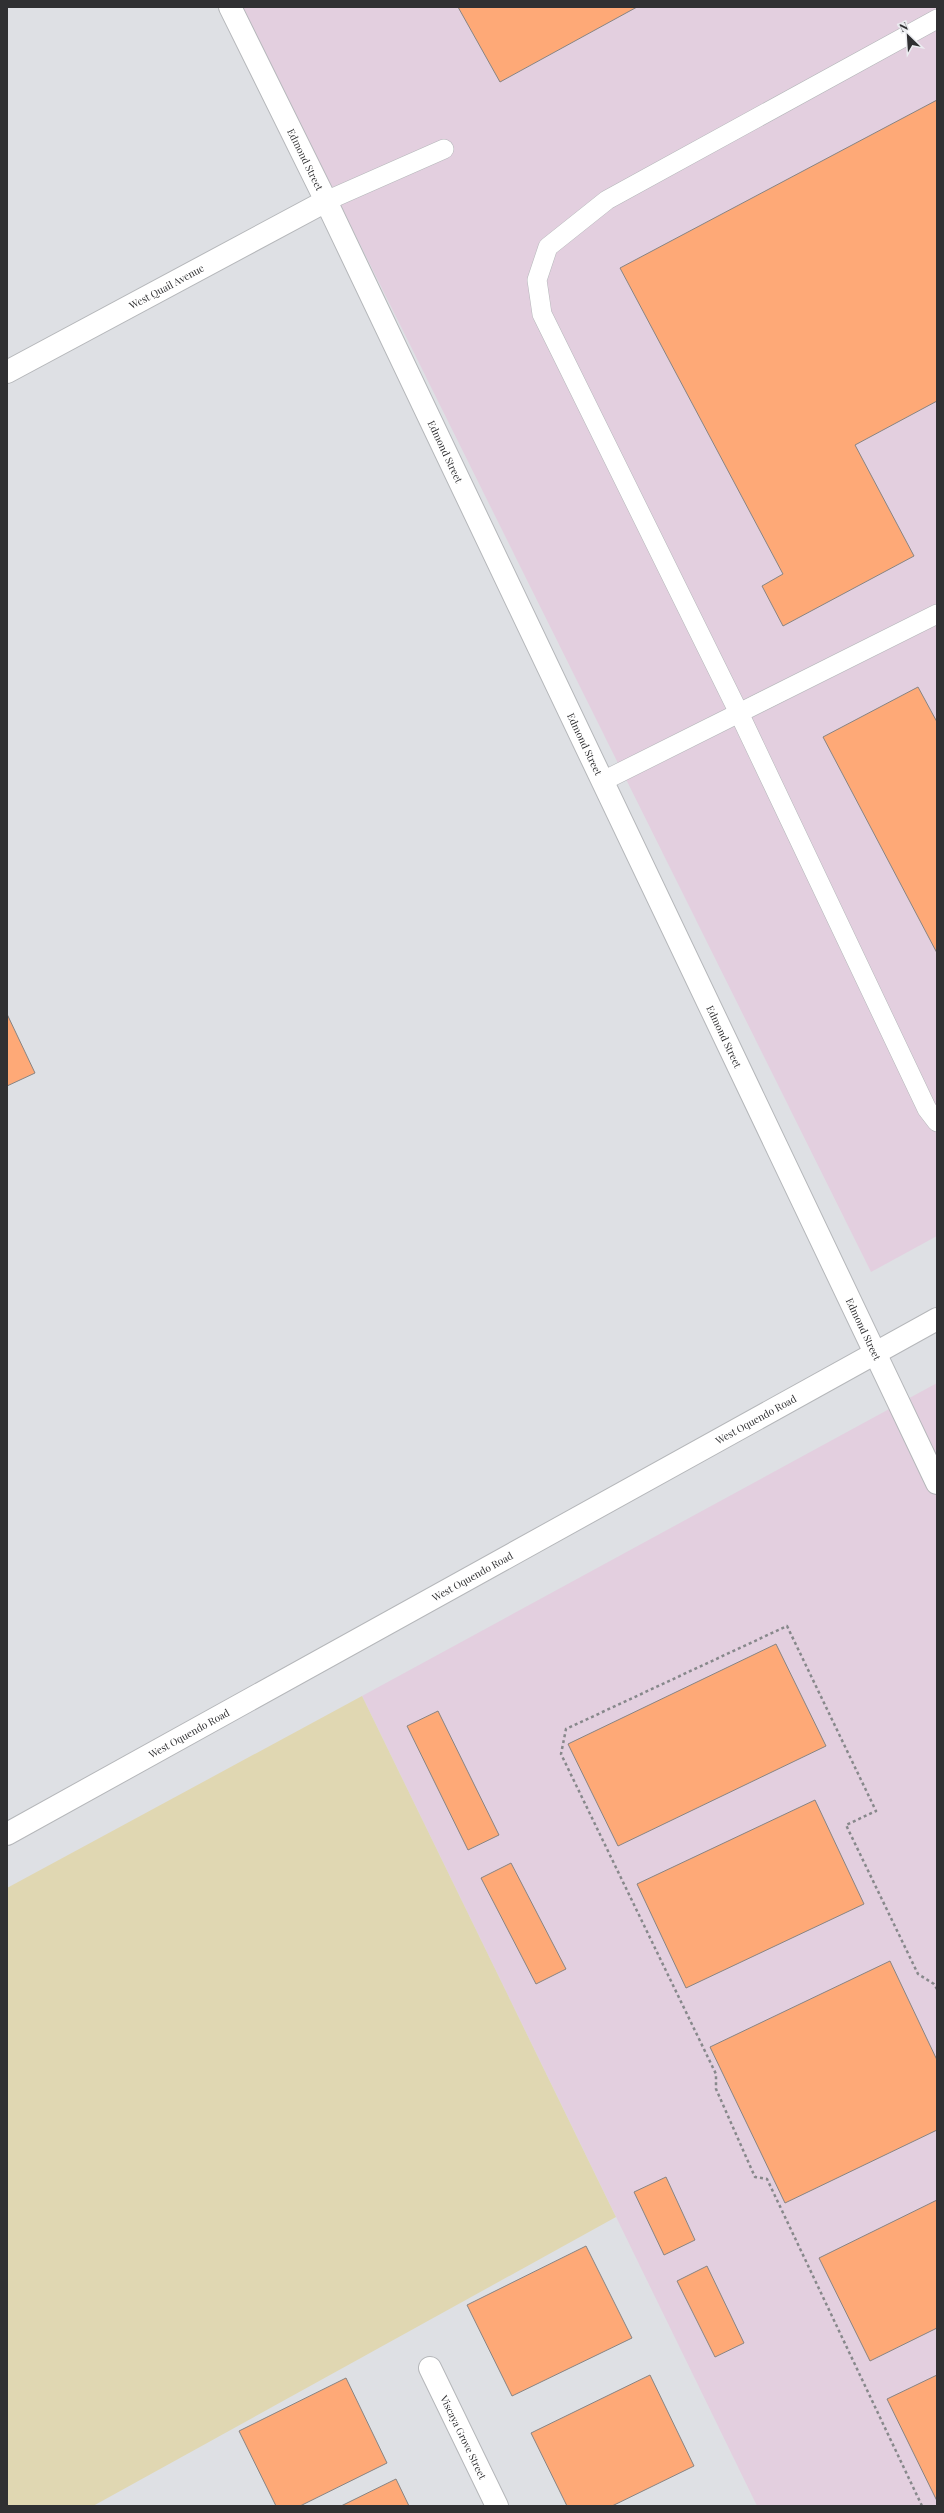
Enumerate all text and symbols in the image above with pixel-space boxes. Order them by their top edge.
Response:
north arrow [888,16,928,56]
text: N [897,18,910,35]
street label: Edmond Street [284,126,327,193]
street label: West Quail Avenue [126,261,206,313]
street label: Edmond Street [425,418,466,485]
street label: Edmond Street [564,711,606,778]
street label: Edmond Street [703,1003,745,1070]
street label: Edmond Street [843,1296,885,1363]
street label: West Oquendo Road [712,1391,799,1448]
street label: West Oquendo Road [429,1548,515,1605]
street label: West Oquendo Road [145,1705,232,1762]
street label: Viscaya Grove Street [437,2392,490,2482]

